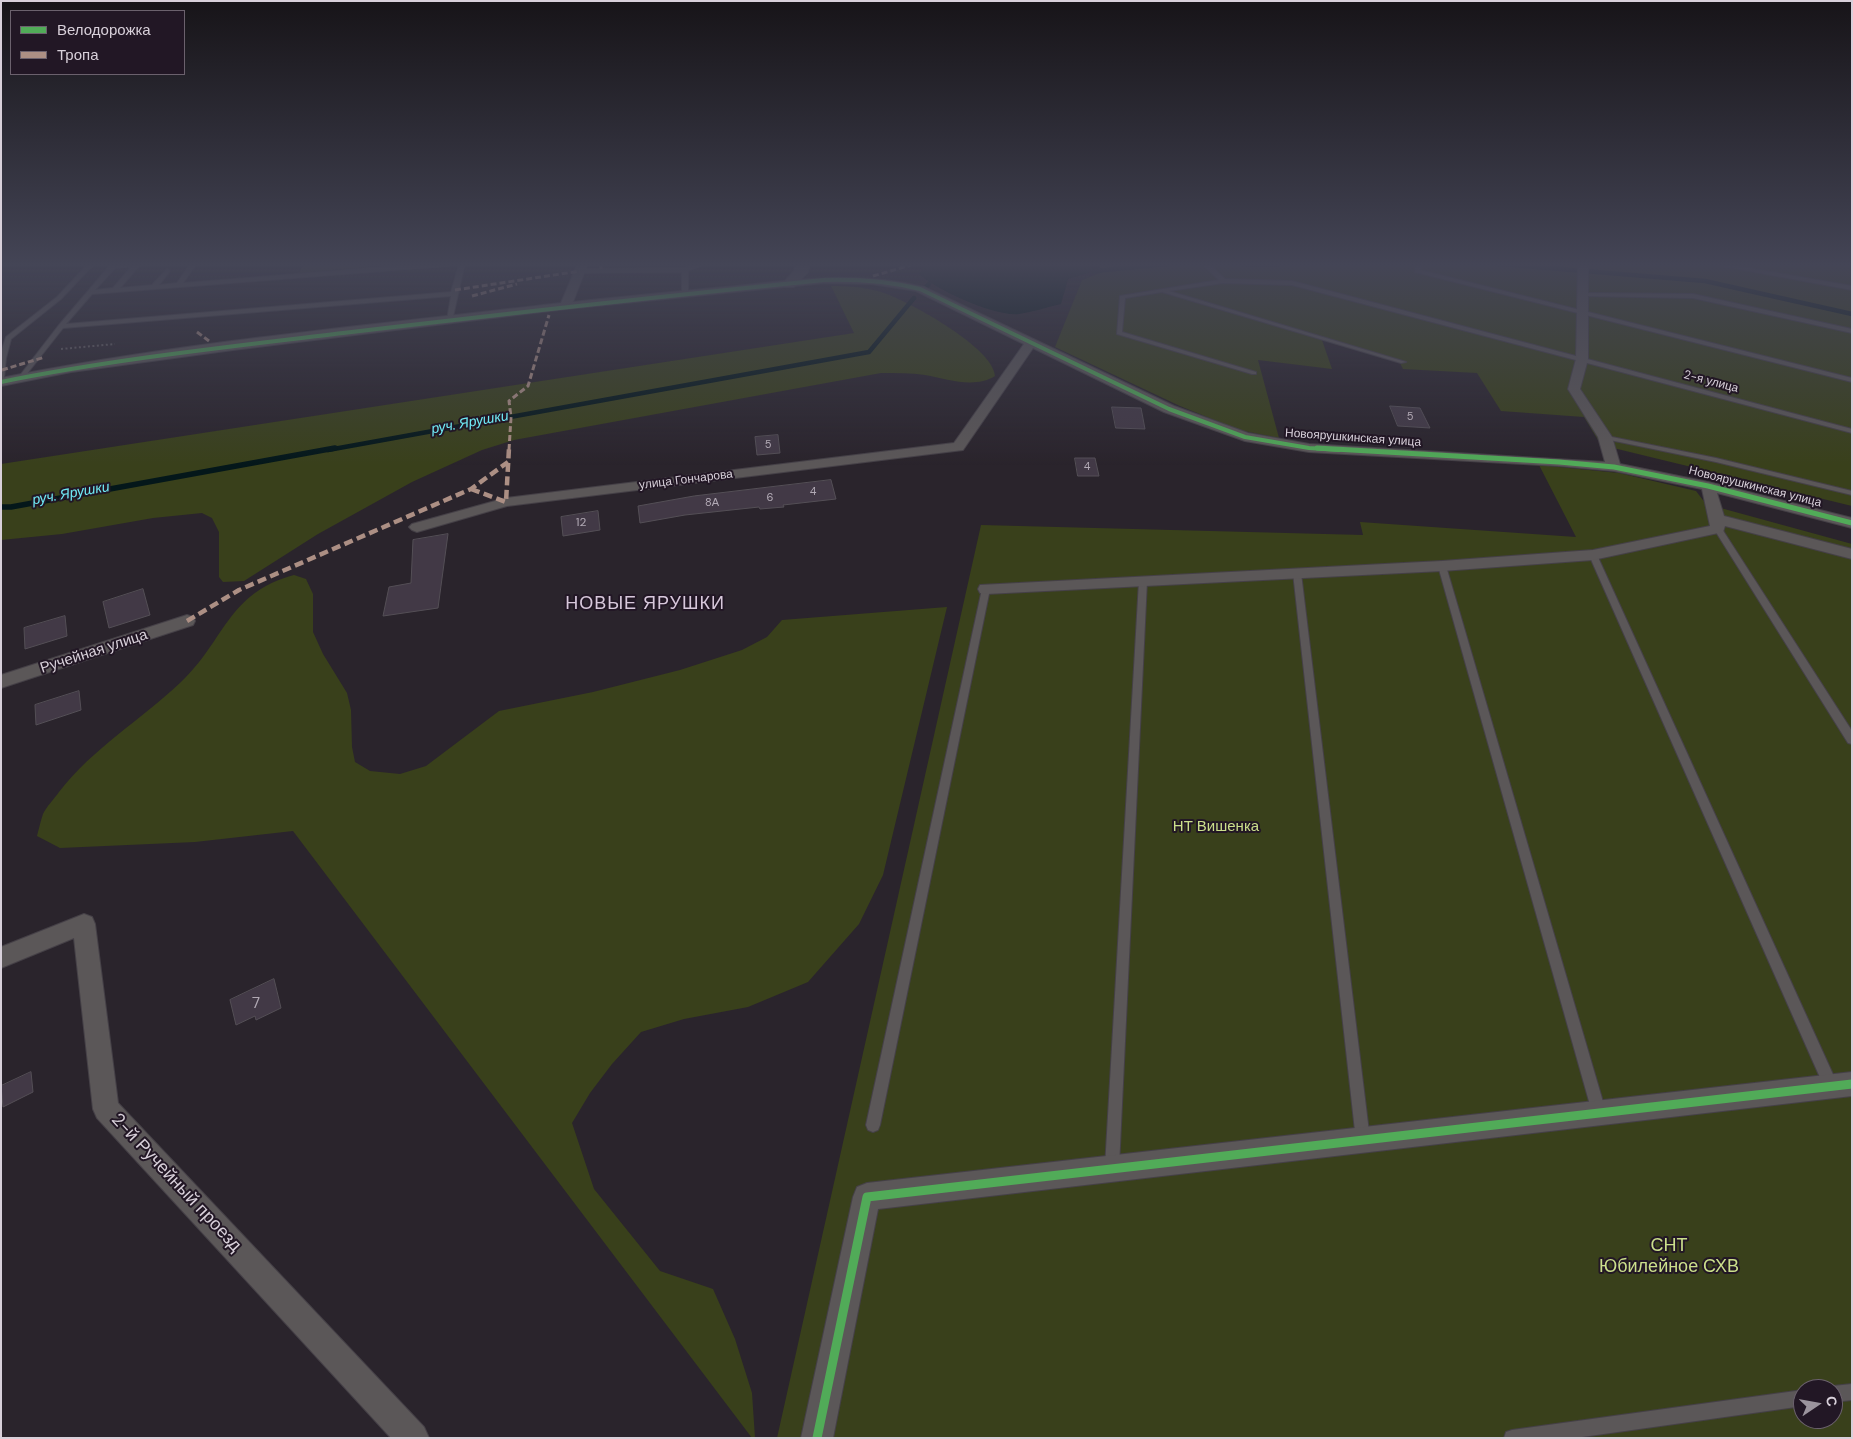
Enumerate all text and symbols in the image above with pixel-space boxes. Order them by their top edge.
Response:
legend [10,10,185,75]
text: Велодорожка [57,20,151,40]
text: Тропа [57,45,98,65]
street label: 2-я улица [1682,368,1740,396]
water label: руч. Ярушки [430,408,510,438]
house number: 5 [1407,410,1413,424]
street label: Новоярушкинская улица [1284,426,1422,450]
house number: 5 [765,438,771,452]
house number: 4 [1084,460,1090,474]
street label: Новоярушкинская улица [1687,464,1823,510]
street label: улица Гончарова [638,467,734,493]
water label: руч. Ярушки [31,479,111,509]
house number: 4 [810,485,816,499]
house number: 6 [767,491,773,505]
house number: 8А [705,496,719,510]
house number: 12 [576,516,586,530]
district label: НОВЫЕ ЯРУШКИ [564,593,726,615]
street label: Ручейная улица [38,626,150,678]
park label: НТ Вишенка [1173,818,1259,836]
house number: 7 [252,995,260,1013]
street label: 2-й Ручейный проезд [106,1109,246,1257]
park label: СНТ Юбилейное СХВ [1599,1235,1739,1278]
north arrow [1793,1379,1843,1429]
text: С [1822,1394,1842,1408]

